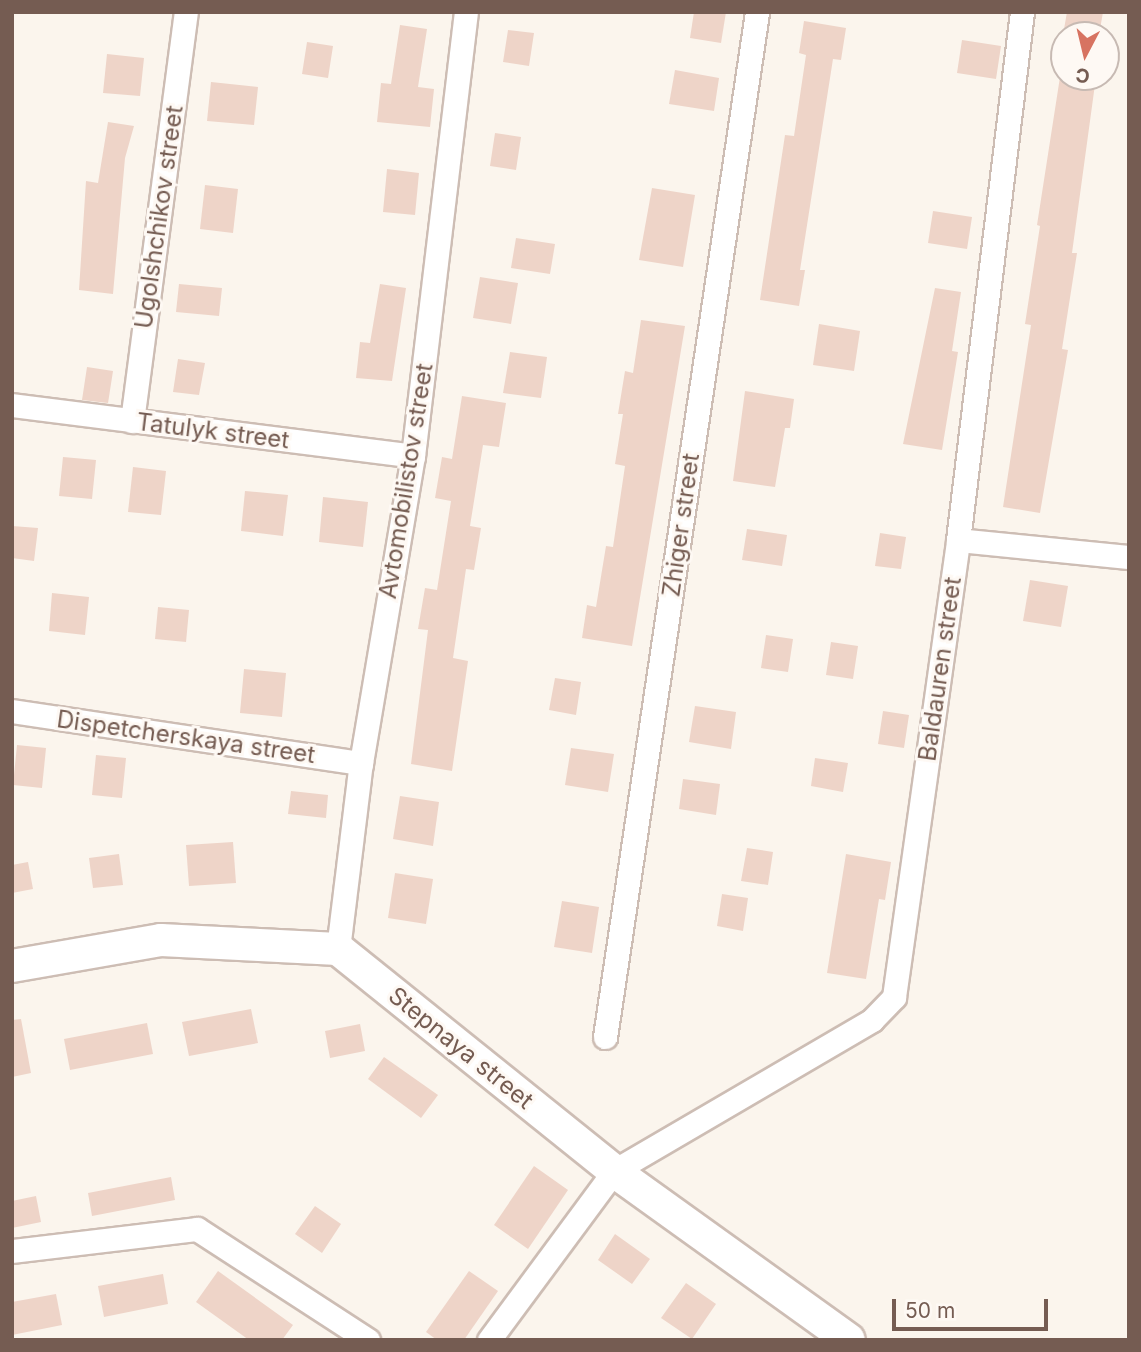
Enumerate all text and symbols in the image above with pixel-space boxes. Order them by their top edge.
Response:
north arrow [1050,21,1120,91]
text: С [1074,63,1091,88]
street label: Ugolshchikov street [129,104,189,330]
street label: Avtomobilistov street [373,361,439,601]
street label: Tatulyk street [135,407,291,455]
street label: Zhiger street [657,451,705,599]
street label: Baldauren street [913,575,967,763]
street label: Dispetcherskaya street [55,705,317,769]
street label: Stepnaya street [383,981,539,1115]
scale bar [896,1286,1052,1330]
text: 50 m [905,1298,955,1323]

